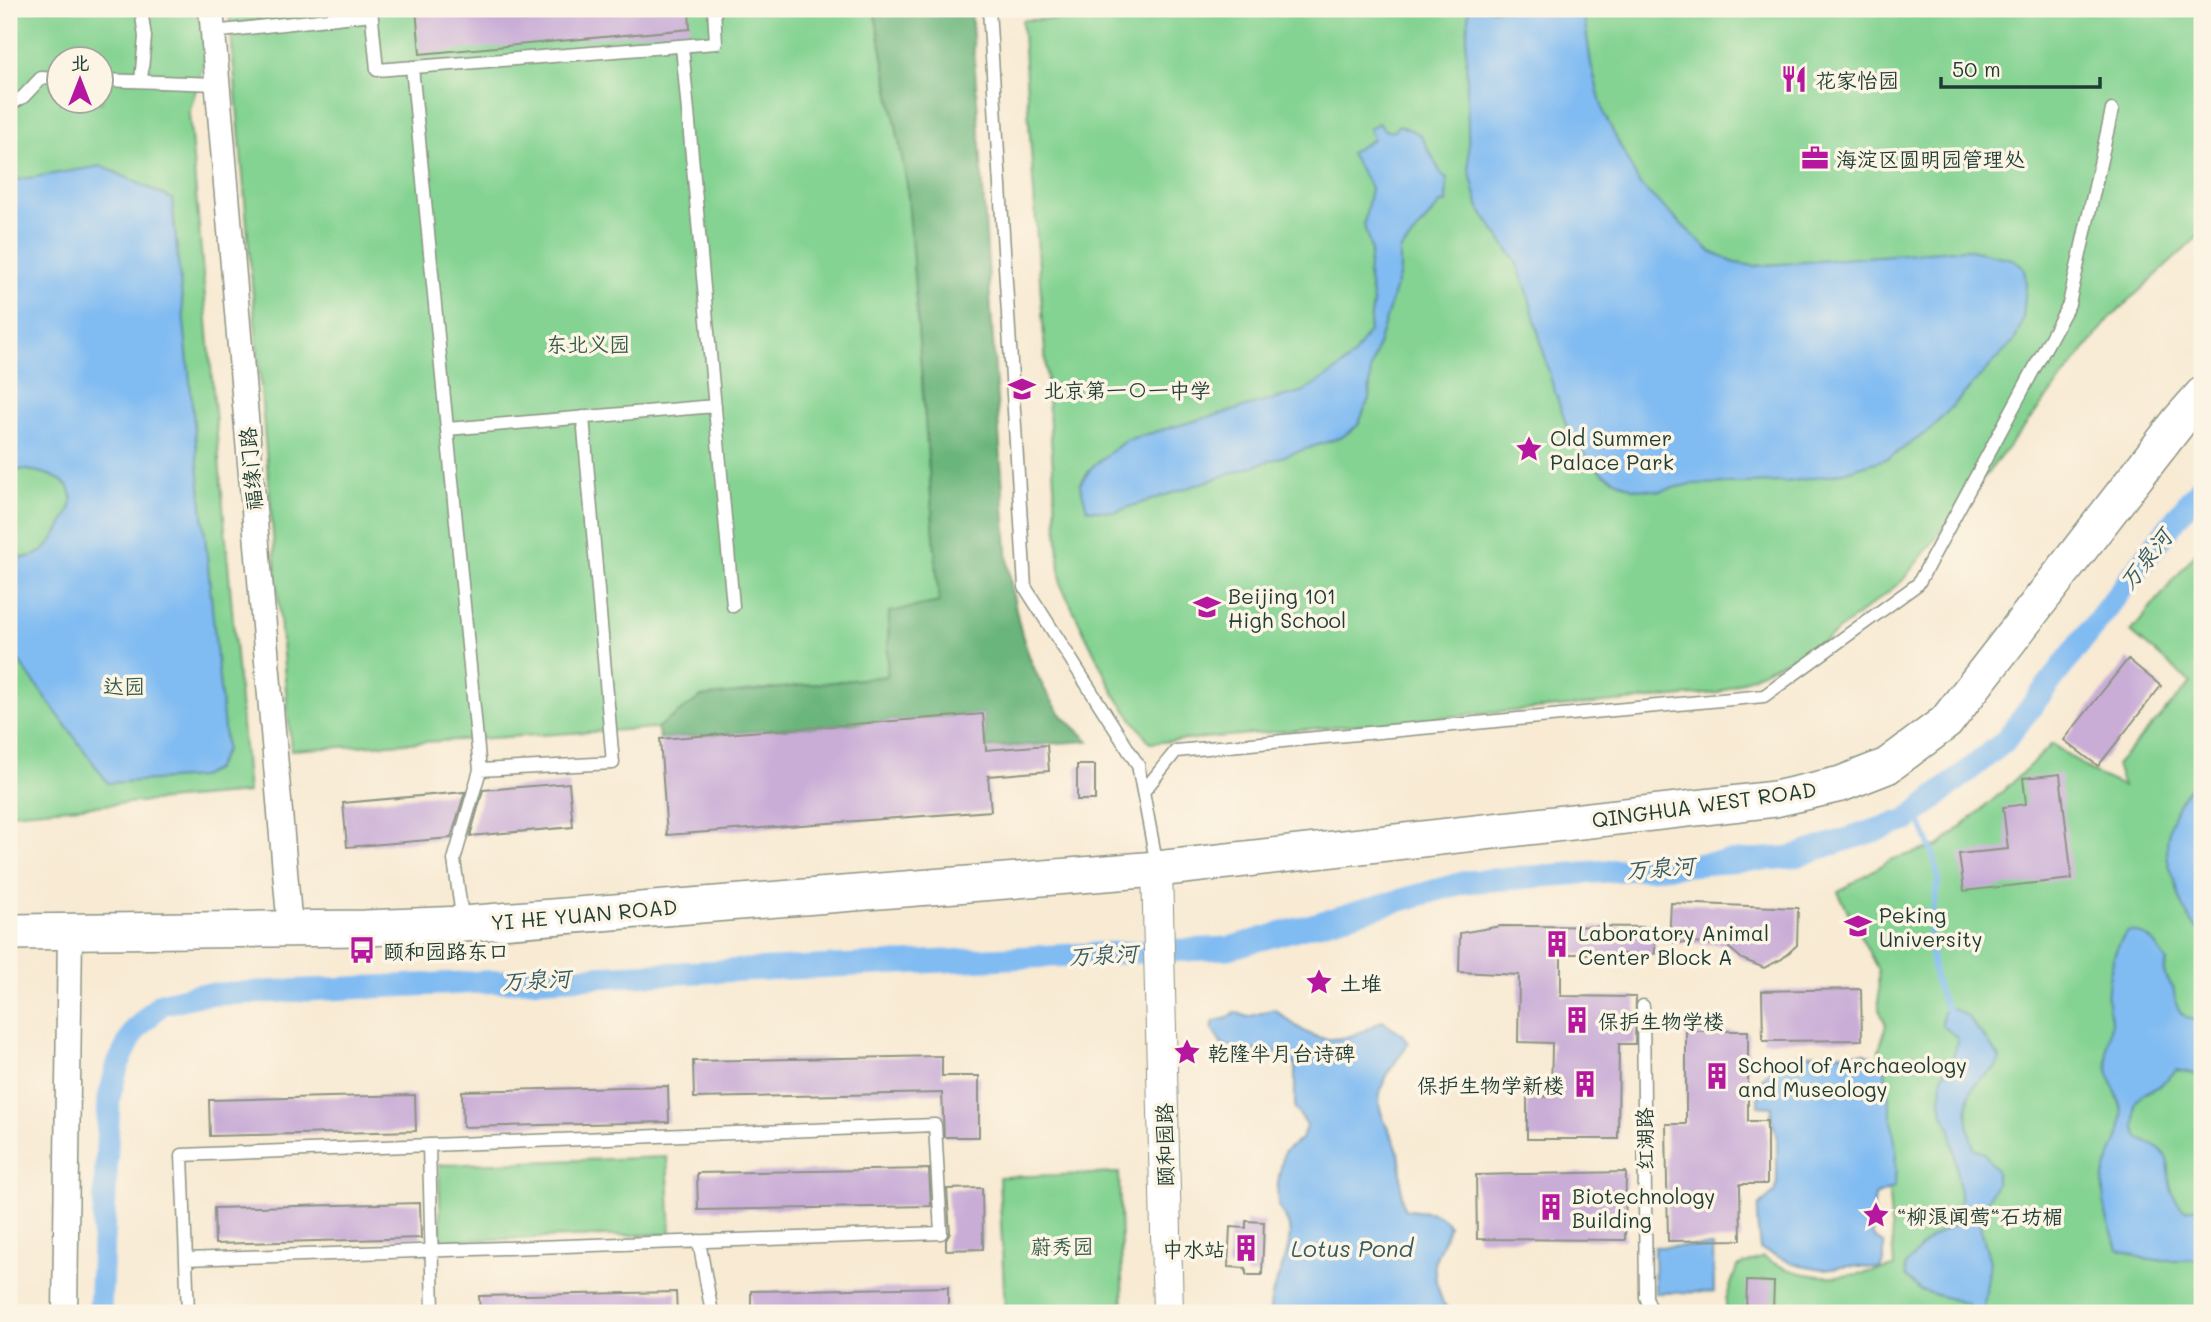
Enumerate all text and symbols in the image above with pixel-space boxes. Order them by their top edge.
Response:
north arrow [46,46,116,116]
scale bar [1941,46,2101,90]
text: 北 [70,50,90,75]
text: 50 m [1952,55,2001,82]
restaurant icon: 花家怡园 [1779,64,1809,94]
place label: 花家怡园 [1815,66,1899,93]
office icon: 海淀区圆明园管理处 [1800,143,1830,173]
place label: 海淀区圆明园管理处 [1836,145,2025,172]
park label: 东北义园 [546,330,630,357]
school or university icon: 北京第一〇一中学 [1007,374,1037,404]
place label: 北京第一〇一中学 [1043,376,1211,403]
place label: Old Summer Palace Park [1550,424,1674,475]
street label: 福缘门路 [233,426,267,512]
place icon: Old Summer Palace Park [1514,434,1544,464]
water label: 万泉河 [2112,519,2181,595]
place label: Beijing 101 High School [1228,582,1346,633]
school or university icon: Beijing 101 High School [1192,592,1222,622]
park label: 达园 [103,672,145,699]
street label: QINGHUA WEST ROAD [1590,775,1818,833]
water label: 万泉河 [1625,849,1699,884]
street label: YI HE YUAN ROAD [490,892,678,936]
place label: Peking University [1879,901,1983,952]
school or university icon: Peking University [1843,911,1873,941]
place label: Laboratory Animal Center Block A [1578,919,1769,970]
building icon: Laboratory Animal Center Block A [1542,929,1572,959]
bus stop icon: 颐和园路东口 [347,935,377,965]
place label: 颐和园路东口 [383,937,509,964]
water label: 万泉河 [1068,937,1142,971]
water label: 万泉河 [501,962,575,996]
place icon: 土堆 [1304,967,1334,997]
place label: 土堆 [1340,969,1382,996]
building icon: 保护生物学楼 [1562,1005,1592,1035]
place label: 保护生物学楼 [1598,1007,1724,1034]
place icon: 乾隆半月台诗碑 [1172,1037,1202,1067]
place label: 乾隆半月台诗碑 [1208,1039,1355,1066]
place label: School of Archaeology and Museology [1738,1051,1967,1102]
building icon: School of Archaeology and Museology [1702,1061,1732,1091]
building icon: 保护生物学新楼 [1570,1069,1600,1099]
place label: 保护生物学新楼 [1417,1071,1564,1098]
street label: 颐和园路 [1150,1103,1178,1187]
street label: 红湖路 [1630,1107,1658,1171]
place label: Biotechnology Building [1572,1182,1715,1233]
building icon: Biotechnology Building [1536,1192,1566,1222]
place icon: “柳浪闻莺“石坊楣 [1861,1200,1891,1230]
place label: “柳浪闻莺“石坊楣 [1897,1202,2063,1229]
park label: 蔚秀园 [1031,1232,1094,1259]
building icon: 中水站 [1231,1233,1261,1263]
water label: Lotus Pond [1291,1233,1414,1263]
place label: 中水站 [1162,1235,1225,1262]

